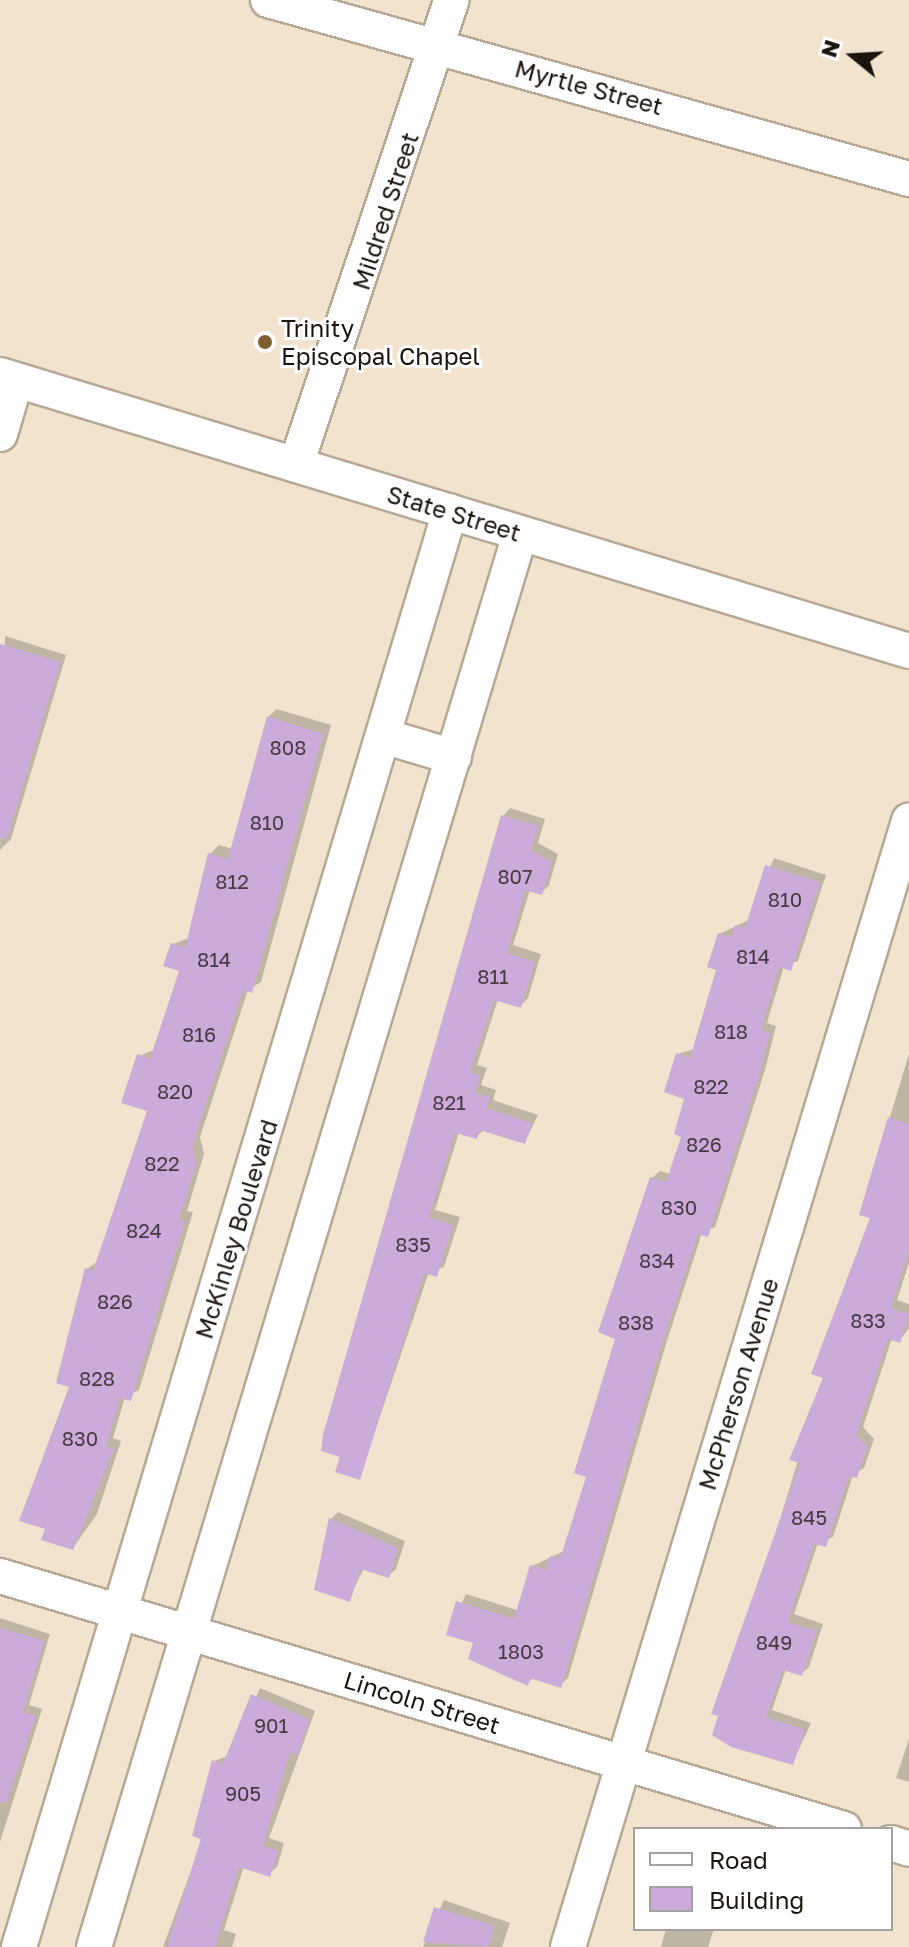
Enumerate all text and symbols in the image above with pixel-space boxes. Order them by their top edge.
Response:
north arrow [813,16,893,96]
text: N [814,36,845,61]
street label: Myrtle Street [512,53,666,121]
street label: Mildred Street [346,129,424,293]
place label: Trinity Episcopal Chapel [281,314,480,370]
marker: Trinity Episcopal Chapel [256,333,274,351]
street label: State Street [384,479,524,547]
house number: 808 [270,735,306,759]
house number: 810 [250,810,284,834]
house number: 807 [497,864,533,888]
house number: 812 [215,869,249,893]
house number: 810 [768,887,802,911]
house number: 814 [736,944,770,968]
house number: 814 [197,947,231,971]
house number: 811 [477,964,509,988]
house number: 818 [714,1019,748,1043]
house number: 816 [182,1022,216,1046]
house number: 822 [693,1074,729,1098]
house number: 820 [157,1079,193,1103]
house number: 821 [432,1090,466,1114]
street label: McKinley Boulevard [189,1116,283,1342]
house number: 826 [686,1132,722,1156]
house number: 822 [144,1151,180,1175]
house number: 830 [661,1195,697,1219]
house number: 824 [126,1218,162,1242]
house number: 835 [395,1232,431,1256]
house number: 834 [639,1248,675,1272]
street label: McPherson Avenue [692,1275,784,1493]
house number: 826 [97,1289,133,1313]
house number: 833 [850,1308,886,1332]
house number: 838 [618,1310,654,1334]
house number: 828 [79,1366,115,1390]
house number: 830 [62,1426,98,1450]
house number: 845 [791,1505,827,1529]
house number: 849 [756,1630,792,1654]
house number: 1803 [498,1639,544,1663]
street label: Lincoln Street [340,1665,504,1739]
house number: 901 [254,1713,288,1737]
house number: 905 [225,1781,261,1805]
legend [633,1827,893,1931]
text: Road [709,1845,768,1874]
text: Building [709,1885,804,1914]

